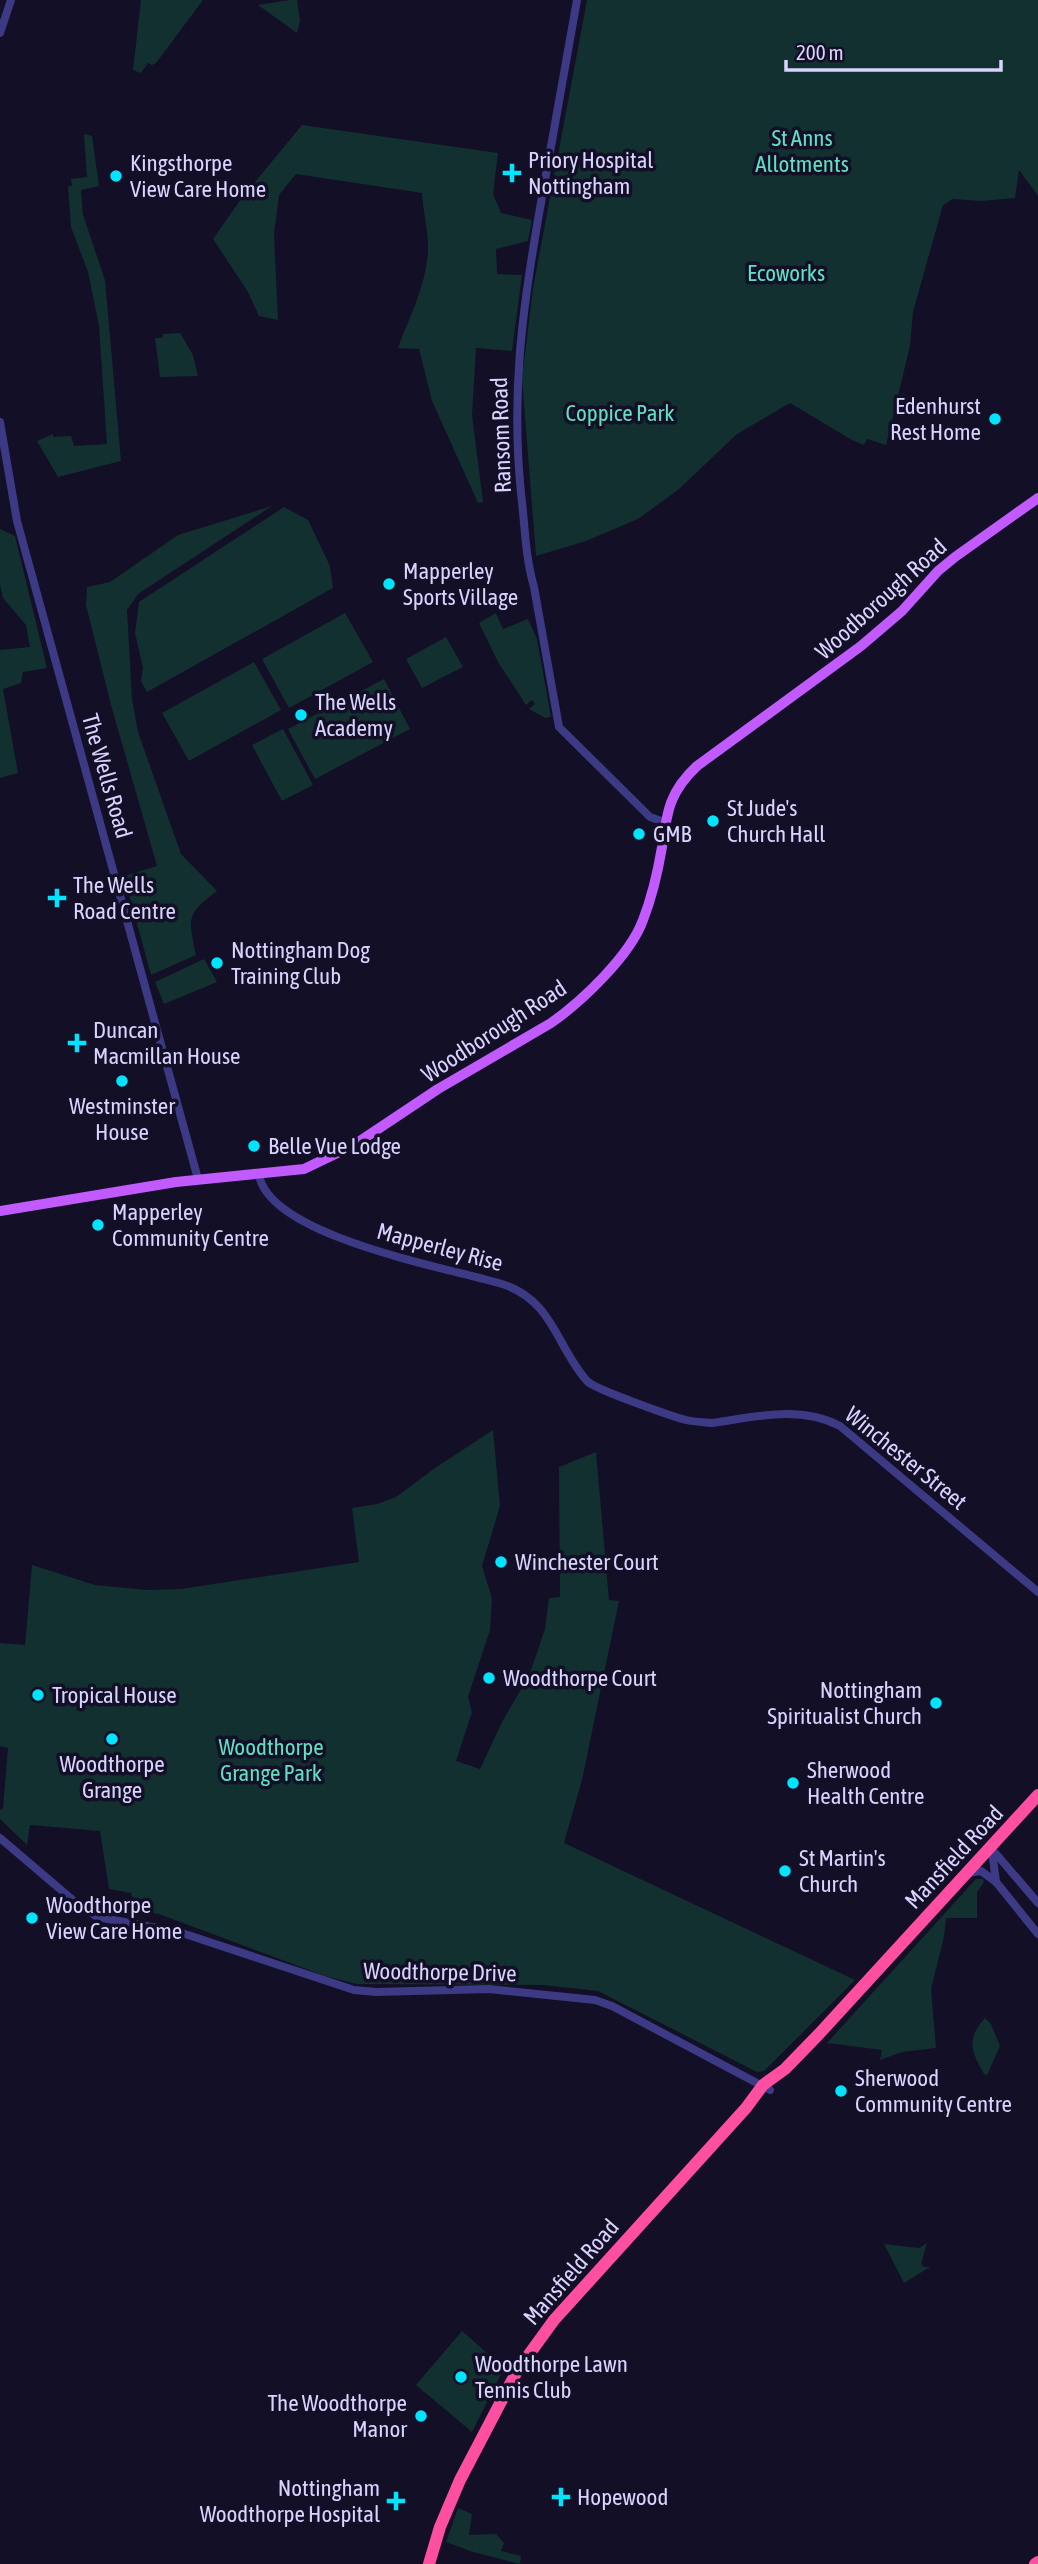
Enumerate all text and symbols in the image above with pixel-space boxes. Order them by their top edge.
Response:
scale bar [786,28,1001,72]
text: 200 m [796,40,844,64]
park label: St Anns Allotments [755,125,849,177]
place label: Priory Hospital Nottingham [528,147,653,199]
place label: Kingsthorpe View Care Home [130,150,266,202]
marker: Priory Hospital Nottingham [502,163,522,183]
marker: Kingsthorpe View Care Home [108,168,124,184]
park label: Ecoworks [747,260,825,286]
street label: Ransom Road [486,377,516,493]
place label: Edenhurst Rest Home [890,393,981,445]
park label: Coppice Park [566,400,674,426]
marker: Edenhurst Rest Home [987,411,1003,427]
street label: Woodborough Road [810,533,952,665]
place label: Mapperley Sports Village [403,558,518,610]
marker: Mapperley Sports Village [381,576,397,592]
place label: The Wells Academy [315,689,396,741]
marker: The Wells Academy [293,707,309,723]
street label: The Wells Road [77,711,137,841]
place label: St Jude's Church Hall [727,795,825,847]
marker: St Jude's Church Hall [705,813,721,829]
place label: GMB [653,821,692,847]
marker: GMB [631,826,647,842]
place label: The Wells Road Centre [73,872,176,924]
marker: The Wells Road Centre [47,888,67,908]
place label: Nottingham Dog Training Club [231,937,370,989]
marker: Nottingham Dog Training Club [209,955,225,971]
street label: Woodborough Road [417,975,571,1087]
place label: Duncan Macmillan House [93,1017,241,1069]
marker: Duncan Macmillan House [67,1033,87,1053]
marker: Westminster House [114,1073,130,1089]
place label: Westminster House [69,1093,176,1145]
place label: Belle Vue Lodge [268,1133,401,1159]
marker: Belle Vue Lodge [246,1138,262,1154]
place label: Mapperley Community Centre [112,1199,269,1251]
marker: Mapperley Community Centre [90,1217,106,1233]
street label: Mapperley Rise [374,1218,506,1276]
street label: Winchester Street [840,1401,972,1515]
place label: Winchester Court [515,1549,659,1575]
marker: Winchester Court [493,1554,509,1570]
place label: Woodthorpe Court [503,1665,657,1691]
marker: Woodthorpe Court [481,1670,497,1686]
place label: Nottingham Spiritualist Church [767,1677,922,1729]
place label: Tropical House [52,1682,177,1708]
marker: Tropical House [30,1687,46,1703]
marker: Nottingham Spiritualist Church [928,1695,944,1711]
marker: Woodthorpe Grange [104,1731,120,1747]
park label: Woodthorpe Grange Park [218,1734,324,1786]
place label: Woodthorpe Grange [59,1751,165,1803]
place label: Sherwood Health Centre [807,1757,924,1809]
marker: Sherwood Health Centre [785,1775,801,1791]
street label: Mansfield Road [900,1800,1008,1914]
place label: St Martin's Church [799,1845,886,1897]
marker: St Martin's Church [777,1863,793,1879]
place label: Woodthorpe View Care Home [46,1892,182,1944]
marker: Woodthorpe View Care Home [24,1910,40,1926]
street label: Woodthorpe Drive [363,1958,517,1986]
place label: Sherwood Community Centre [855,2065,1012,2117]
marker: Sherwood Community Centre [833,2083,849,2099]
street label: Mansfield Road [518,2214,624,2330]
place label: Woodthorpe Lawn Tennis Club [475,2351,628,2403]
marker: Woodthorpe Lawn Tennis Club [453,2369,469,2385]
place label: The Woodthorpe Manor [267,2390,408,2442]
marker: The Woodthorpe Manor [413,2408,429,2424]
place label: Nottingham Woodthorpe Hospital [200,2475,380,2527]
place label: Hopewood [577,2484,668,2510]
marker: Hopewood [551,2487,571,2507]
marker: Nottingham Woodthorpe Hospital [386,2491,406,2511]

